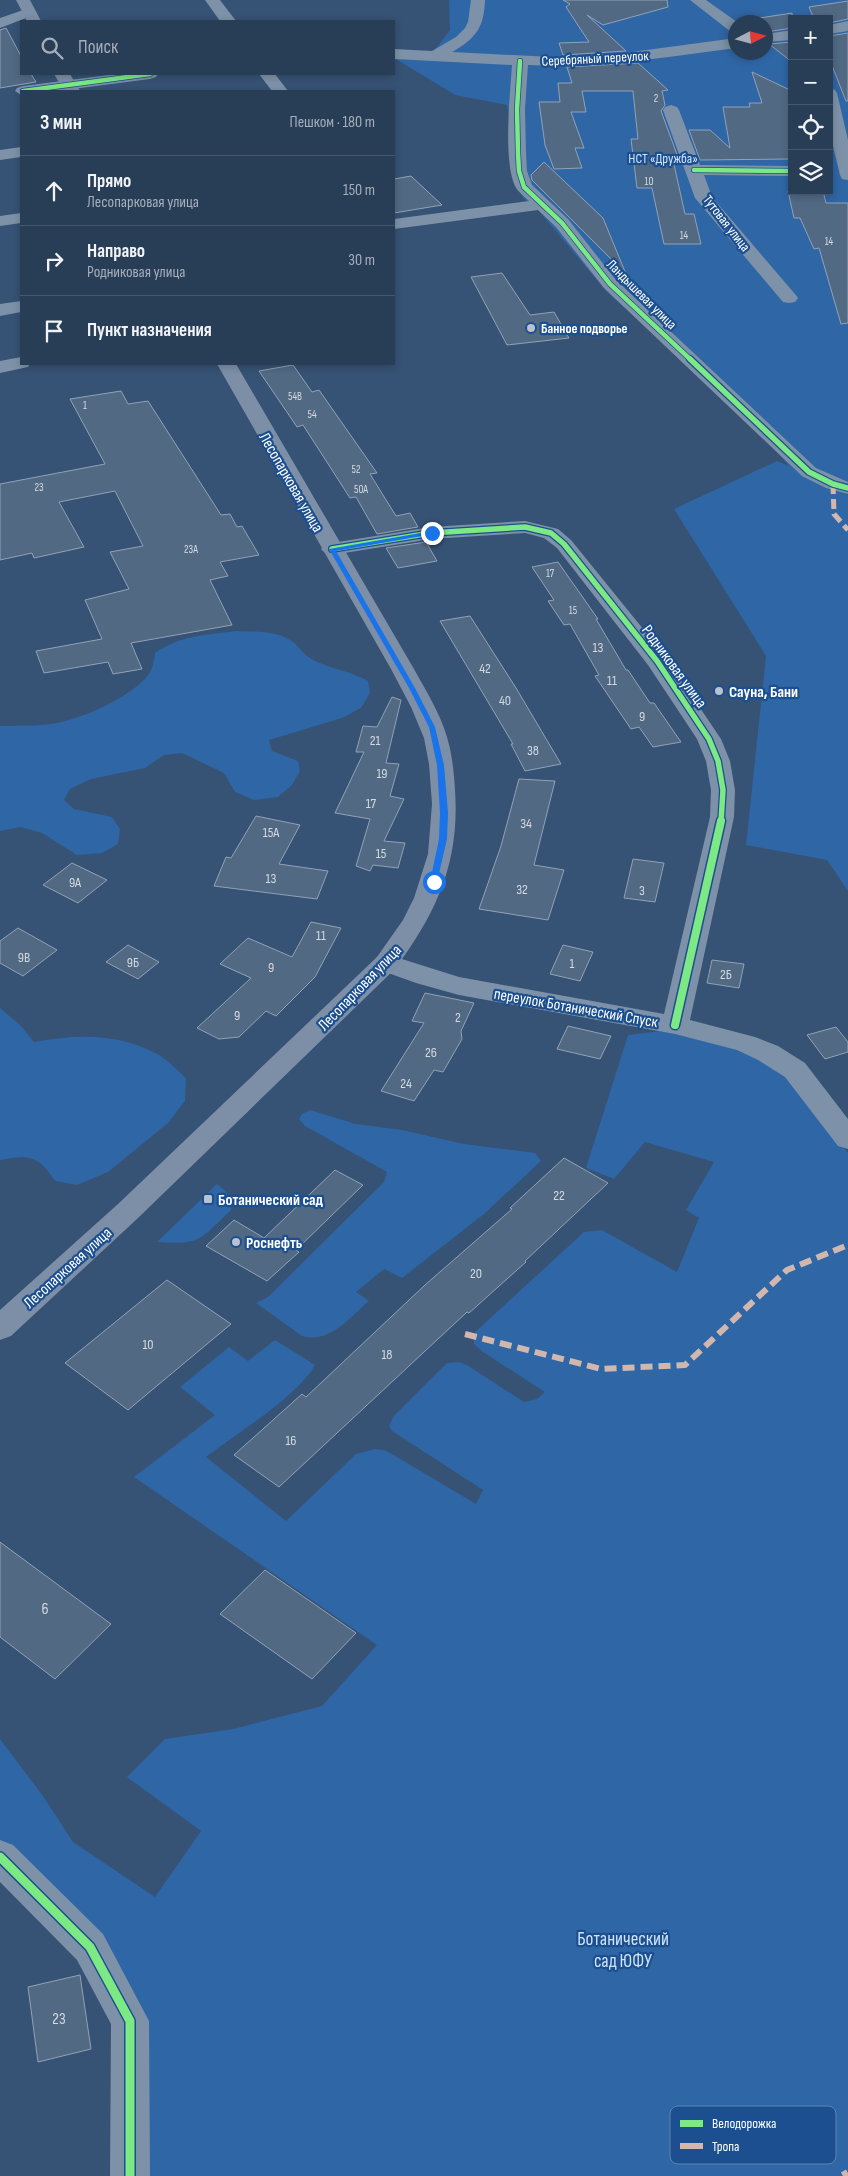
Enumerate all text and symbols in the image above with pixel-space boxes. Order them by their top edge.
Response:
north arrow [728,15,773,60]
map controls [788,15,833,195]
button: + [788,15,833,60]
search box [20,20,395,75]
icon: search [38,34,66,62]
text: Поиск [78,36,118,59]
street label: Серебряный переулок [541,47,650,70]
button: − [788,60,833,105]
house number: 2 [654,92,659,105]
button: locate [788,105,833,150]
text: 3 мин [40,110,82,135]
text: Пешком · 180 m [290,113,375,132]
park label: НСТ «Дружба» [628,150,698,167]
button: layers [788,150,833,195]
text: Прямо [87,170,131,193]
house number: 10 [645,175,653,188]
icon: ahead [40,177,68,205]
text: 150 m [343,181,375,200]
street label: Тутовая улица [699,192,754,255]
text: Лесопарковая улица [87,193,199,212]
house number: 14 [680,229,689,242]
house number: 14 [825,235,834,248]
text: Направо [87,240,145,263]
icon: right [40,247,68,275]
text: 30 m [348,251,375,270]
street label: Ландышевая улица [603,256,680,333]
text: Родниковая улица [87,263,185,282]
icon: arrive [40,317,68,345]
text: Пункт назначения [87,319,212,342]
place label: Банное подворье [541,320,628,337]
marker: Банное подворье [525,322,537,334]
house number: 54В [288,390,302,403]
house number: 1 [83,399,87,412]
house number: 54 [307,408,317,421]
street label: Лесопарковая улица [254,430,327,536]
house number: 52 [352,463,361,476]
house number: 23 [34,481,44,494]
house number: 50А [354,483,368,496]
route end [421,522,444,545]
house number: 23А [184,543,198,556]
house number: 17 [546,567,555,580]
house number: 15 [569,604,577,617]
street label: Родниковая улица [637,622,710,712]
house number: 13 [593,639,604,656]
house number: 42 [479,660,491,677]
house number: 11 [607,672,617,689]
place label: Сауна, Бани [729,683,798,702]
marker: Сауна, Бани [713,685,725,697]
house number: 40 [499,692,511,709]
house number: 9 [639,708,645,725]
house number: 21 [370,732,380,749]
house number: 38 [527,742,539,759]
house number: 19 [376,765,388,782]
house number: 17 [366,795,377,812]
house number: 34 [520,815,532,832]
house number: 15А [263,824,280,841]
house number: 15 [376,845,387,862]
house number: 13 [266,870,277,887]
route start [423,871,446,894]
house number: 9А [69,874,82,891]
house number: 32 [516,881,528,898]
house number: 3 [639,882,645,899]
house number: 11 [316,927,326,944]
street label: Лесопарковая улица [314,941,406,1035]
house number: 9В [18,949,30,966]
house number: 9Б [127,954,139,971]
house number: 1 [570,955,575,972]
house number: 9 [268,959,274,976]
house number: 2Б [720,966,732,983]
street label: переулок Ботанический Спуск [492,985,660,1032]
house number: 9 [234,1007,240,1024]
house number: 2 [455,1009,461,1026]
house number: 26 [425,1044,437,1061]
house number: 24 [400,1075,412,1092]
house number: 22 [553,1187,565,1204]
place label: Ботанический сад [218,1191,324,1210]
marker: Ботанический сад [202,1193,214,1205]
street label: Лесопарковая улица [20,1224,116,1313]
place label: Роснефть [246,1234,303,1253]
marker: Роснефть [230,1236,242,1248]
house number: 20 [470,1265,482,1282]
house number: 10 [142,1336,154,1353]
house number: 18 [381,1346,393,1363]
house number: 16 [285,1432,297,1449]
house number: 6 [41,1600,49,1619]
park label: Ботанический сад ЮФУ [577,1928,669,1973]
house number: 23 [52,2010,66,2029]
legend [670,2106,836,2164]
text: Велодорожка [712,2115,776,2132]
text: Тропа [712,2138,739,2155]

